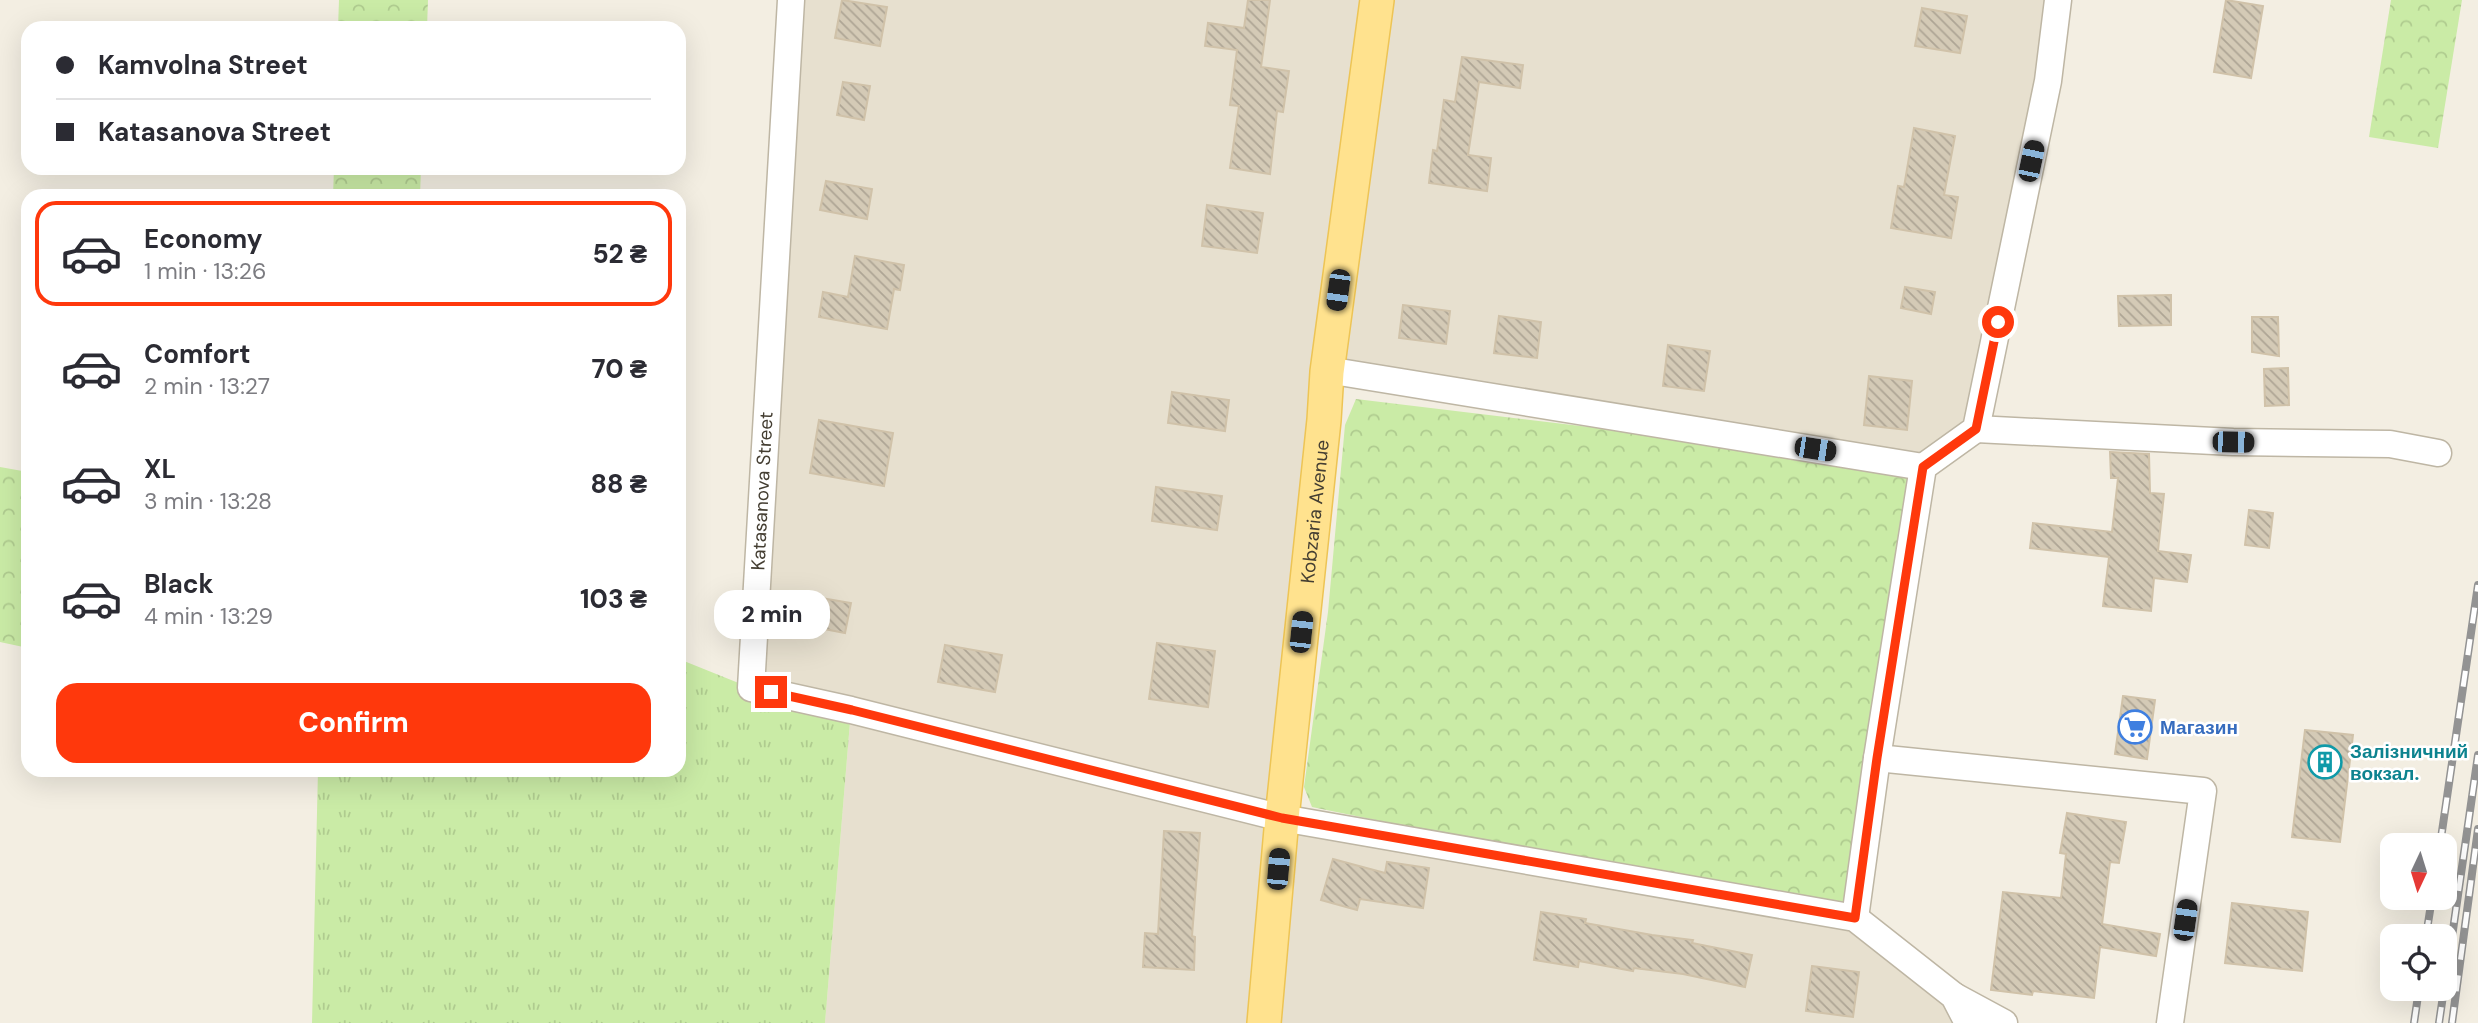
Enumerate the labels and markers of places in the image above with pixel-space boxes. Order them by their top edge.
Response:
supermarket icon: Магазин [2116,708,2154,746]
place label: Магазин [2160,715,2238,740]
place label: Залізничний вокзал. [2350,739,2468,786]
building icon: Залізничний вокзал. [2306,743,2344,781]

